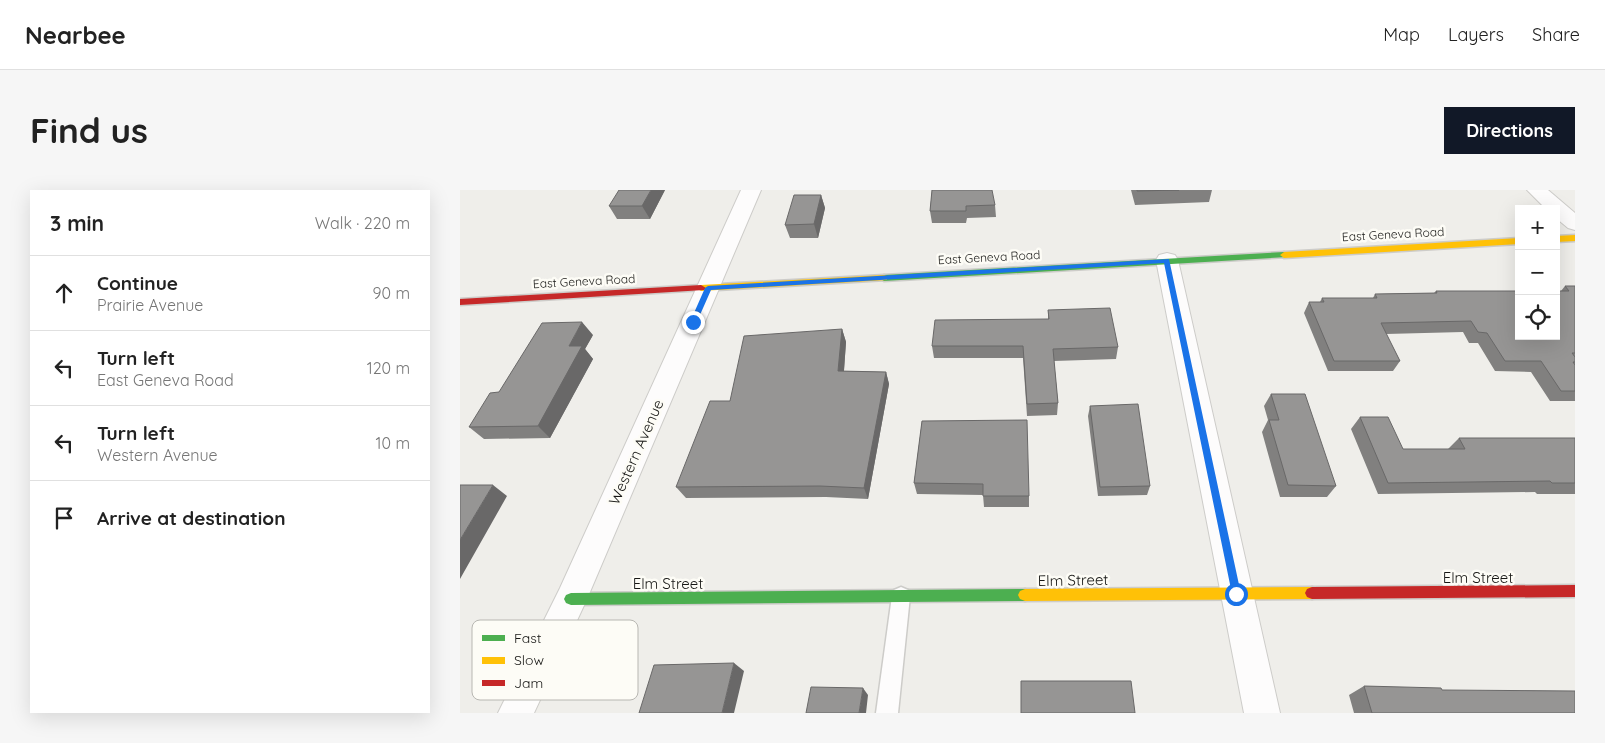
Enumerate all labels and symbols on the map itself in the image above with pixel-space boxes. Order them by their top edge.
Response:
street label: East Geneva Road [1341,224,1445,244]
street label: East Geneva Road [937,247,1041,267]
street label: East Geneva Road [532,271,636,291]
route end [682,311,705,334]
street label: Western Avenue [604,396,668,508]
street label: Elm Street [1443,568,1513,587]
street label: Elm Street [1037,570,1109,590]
street label: Elm Street [633,574,703,593]
route start [1225,583,1248,606]
legend [472,620,638,700]
text: Fast [514,629,542,647]
text: Slow [514,651,544,669]
text: Jam [514,674,543,692]

